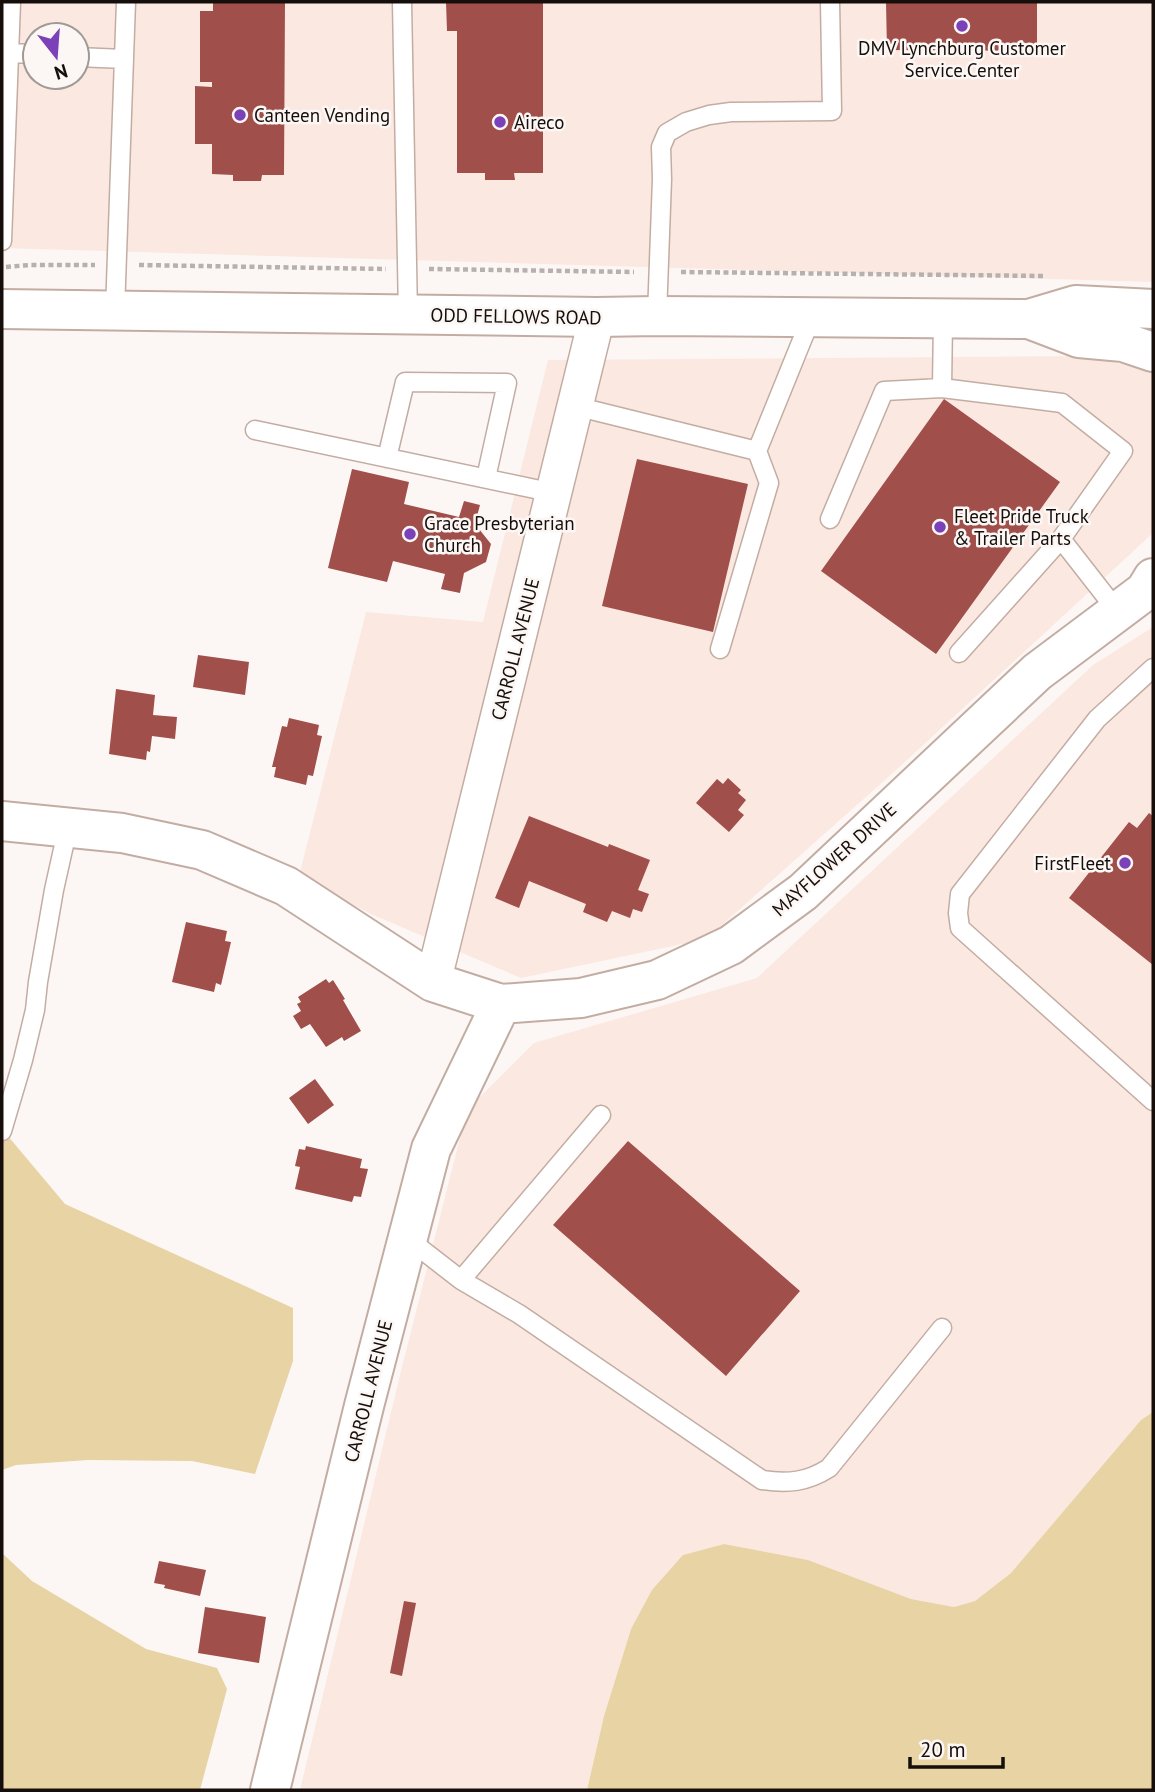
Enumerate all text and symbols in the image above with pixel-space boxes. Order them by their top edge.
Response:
marker: DMV Lynchburg Customer Service.Center [954,18,970,34]
north arrow [21,21,91,91]
place label: DMV Lynchburg Customer Service.Center [858,36,1066,82]
text: N [51,59,70,86]
place label: Canteen Vending [254,103,390,127]
marker: Canteen Vending [232,107,248,123]
place label: Aireco [514,110,564,134]
marker: Aireco [492,114,508,130]
street label: ODD FELLOWS ROAD [430,303,602,329]
place label: Fleet Pride Truck & Trailer Parts [954,504,1089,550]
place label: Grace Presbyterian Church [424,511,575,557]
marker: Fleet Pride Truck & Trailer Parts [932,519,948,535]
marker: Grace Presbyterian Church [402,526,418,542]
street label: CARROLL AVENUE [486,575,544,723]
street label: MAYFLOWER DRIVE [767,797,901,921]
place label: FirstFleet [1034,851,1112,875]
marker: FirstFleet [1117,855,1133,871]
street label: CARROLL AVENUE [339,1317,397,1465]
scale bar [910,1726,1003,1770]
text: 20 m [920,1736,966,1763]

